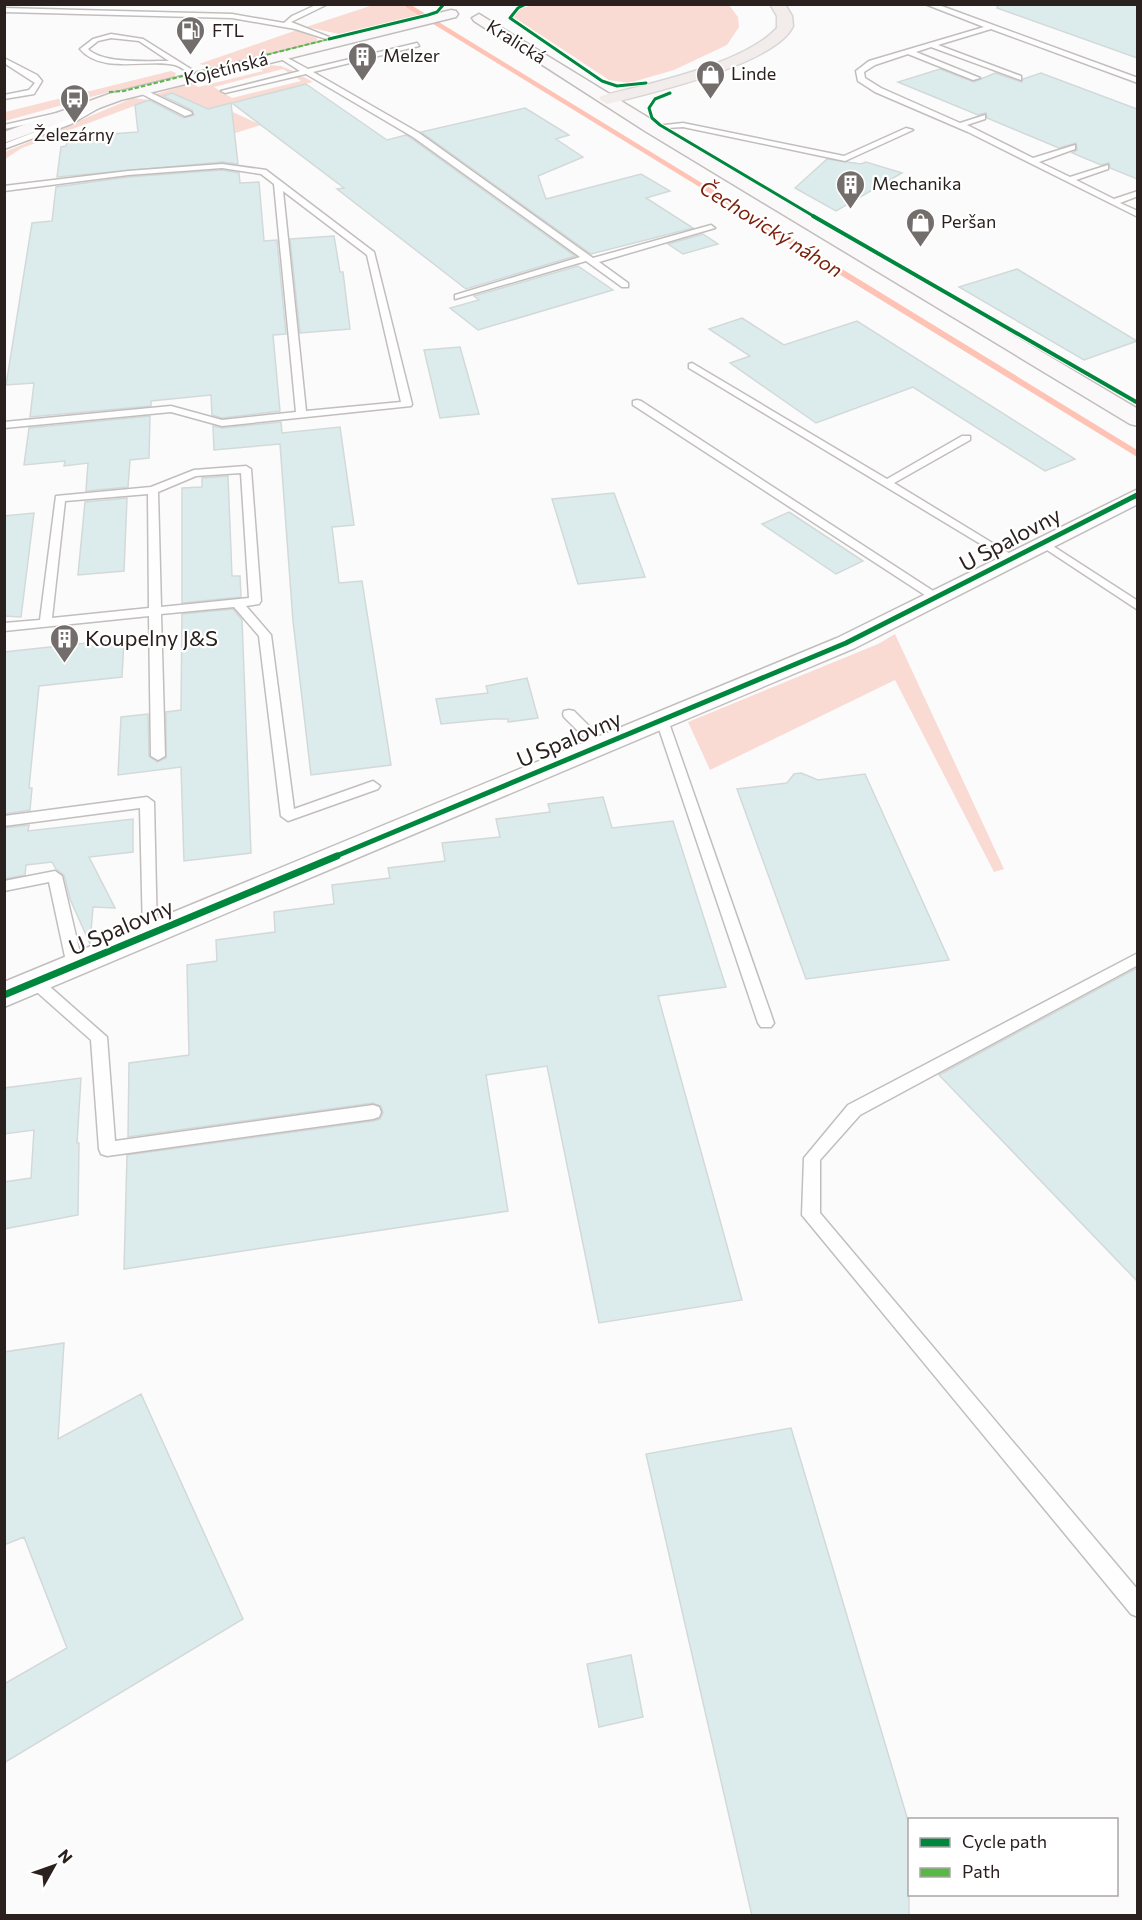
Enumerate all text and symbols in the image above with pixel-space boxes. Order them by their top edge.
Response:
street label: Kralická [483,14,550,68]
fuel station icon: FTL [175,15,207,57]
place label: FTL [212,19,244,41]
building icon: Melzer [346,40,378,82]
place label: Melzer [383,44,440,66]
street label: Kojetínská [181,47,270,89]
shop icon: Linde [694,58,726,100]
place label: Linde [731,62,776,84]
bus stop icon: Železárny [58,82,90,124]
place label: Železárny [34,123,114,145]
building icon: Mechanika [835,168,867,210]
place label: Mechanika [872,172,961,194]
water label: Čechovický náhon [696,175,847,282]
shop icon: Peršan [904,206,936,248]
place label: Peršan [941,210,996,232]
street label: U Spalovny [954,501,1065,577]
building icon: Koupelny J&S [48,622,80,664]
place label: Koupelny J&S [85,624,218,651]
street label: U Spalovny [512,704,625,773]
street label: U Spalovny [64,892,177,961]
legend [908,1818,1118,1896]
text: Cycle path [962,1830,1047,1852]
north arrow [24,1836,84,1896]
text: N [55,1845,77,1867]
text: Path [962,1860,1000,1882]

